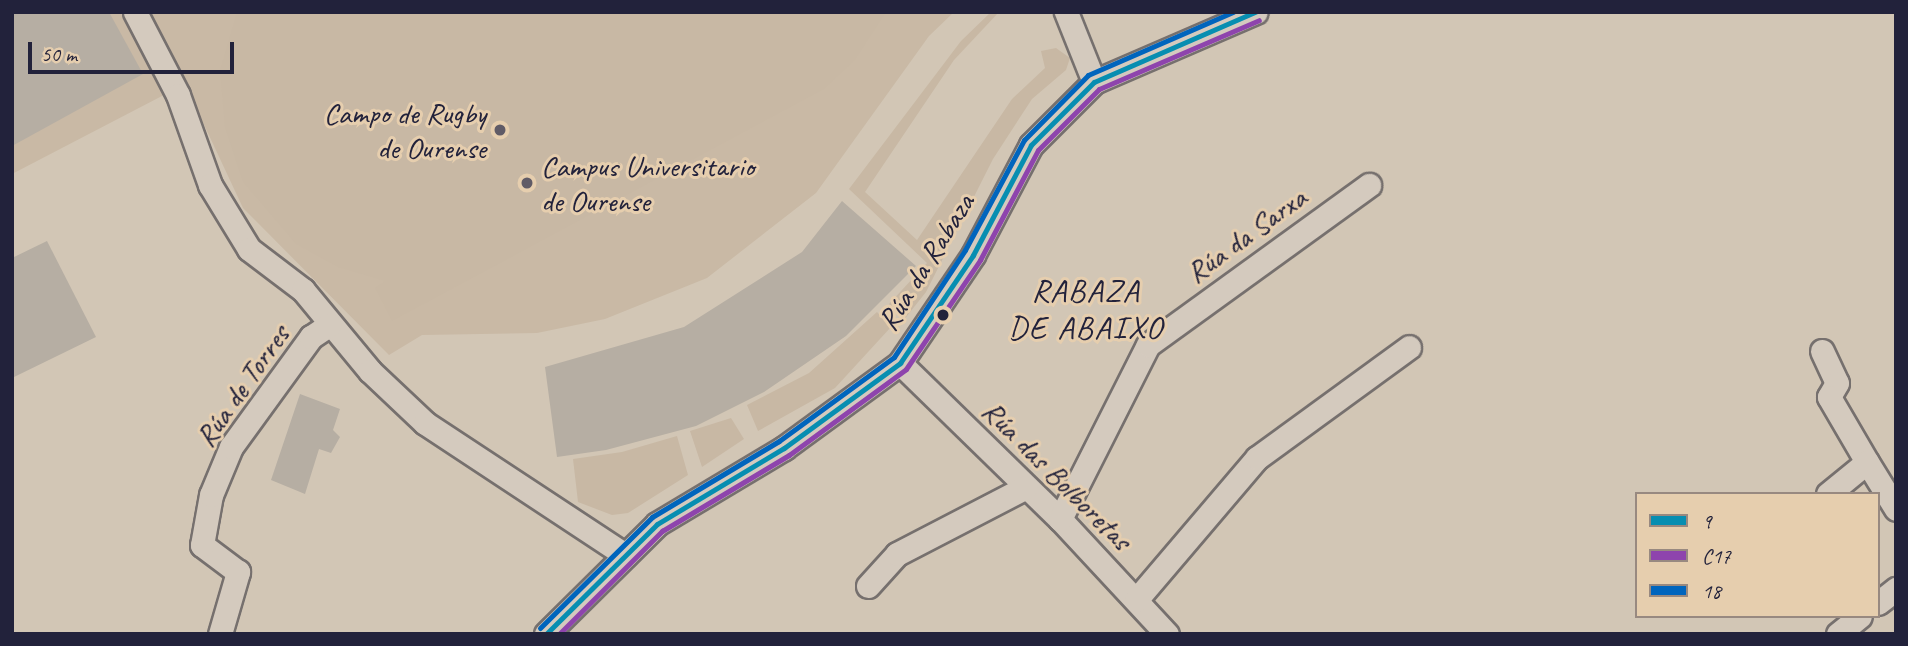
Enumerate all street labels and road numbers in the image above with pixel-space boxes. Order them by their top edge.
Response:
street label: Rúa da Sarxa [1179,179,1313,291]
street label: Rúa da Rabaza [870,187,982,337]
street label: Rúa de Torres [187,319,297,453]
street label: Rúa das Bolboretas [974,392,1140,558]

